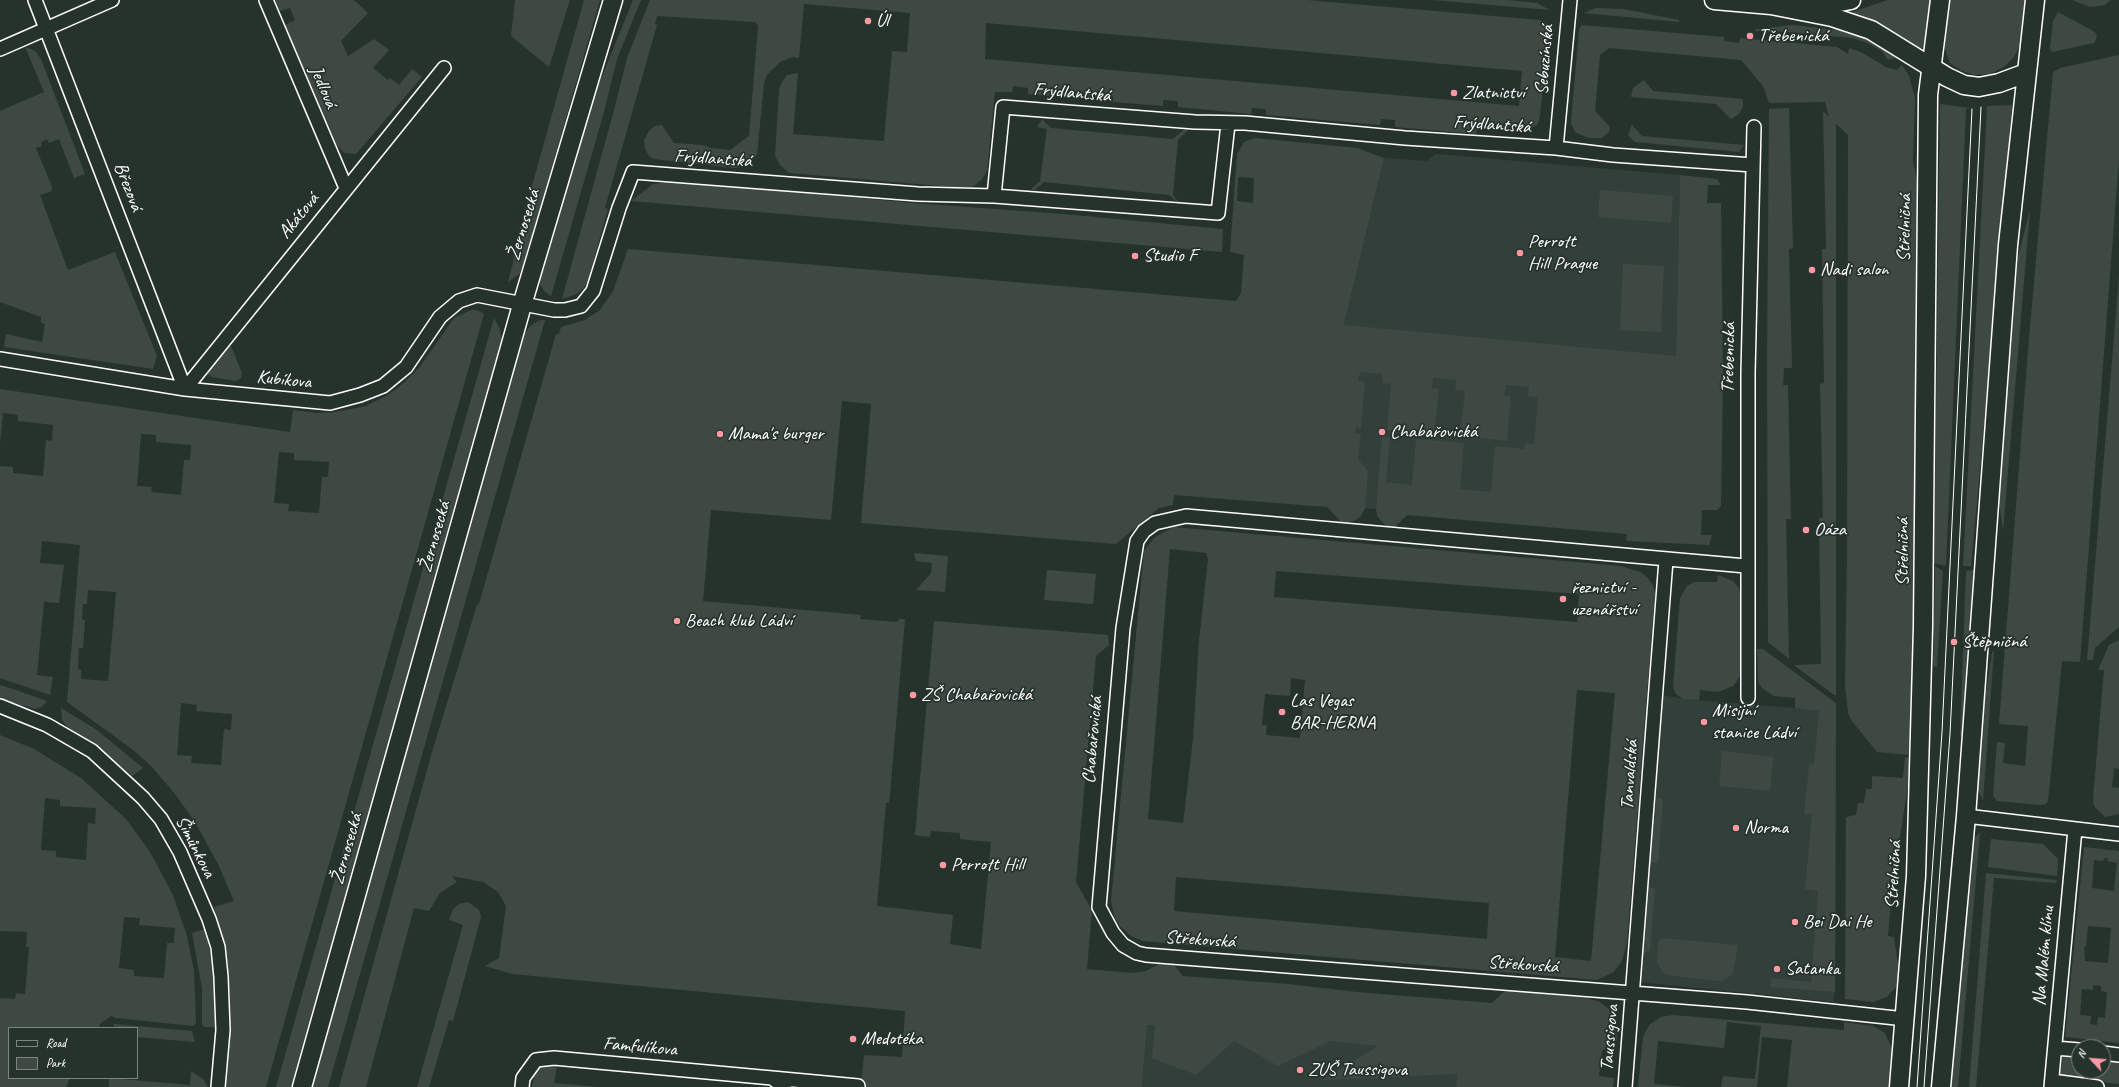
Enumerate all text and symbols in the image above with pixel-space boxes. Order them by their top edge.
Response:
place label: Úl [876,10,888,32]
marker: Úl [863,16,873,26]
street label: Sebuzínská [1531,24,1559,96]
place label: Třebenická [1758,25,1829,47]
marker: Třebenická [1745,31,1755,41]
street label: Jedlová [304,62,342,112]
street label: Frýdlantská [1033,78,1111,108]
place label: Zlatnictví [1462,82,1525,104]
marker: Zlatnictví [1449,88,1459,98]
street label: Frýdlantská [1453,111,1531,139]
street label: Frýdlantská [674,145,752,173]
street label: Březová [108,159,148,215]
street label: Žernosecká [502,187,546,263]
street label: Akátová [274,188,324,244]
street label: Střelničná [1893,194,1917,262]
place label: Perrott Hill Prague [1528,231,1597,275]
place label: Studio F [1143,245,1197,267]
marker: Perrott Hill Prague [1515,248,1525,258]
marker: Studio F [1130,251,1140,261]
place label: Nadi salon [1820,259,1889,281]
marker: Nadi salon [1807,265,1817,275]
street label: Třebenická [1717,323,1741,393]
street label: Kubíkova [256,366,312,394]
place label: Chabařovická [1390,421,1477,443]
place label: Mama's burger [728,423,823,445]
marker: Chabařovická [1377,427,1387,437]
marker: Mama's burger [715,429,725,439]
street label: Žernosecká [414,499,456,575]
street label: Střelničná [1892,518,1914,586]
place label: Oáza [1814,519,1846,541]
marker: Oáza [1801,525,1811,535]
place label: řeznictví - uzenářství [1571,577,1637,621]
marker: řeznictví - uzenářství [1558,594,1568,604]
place label: Beach klub Ládví [685,610,792,632]
marker: Beach klub Ládví [672,616,682,626]
place label: Štěpničná [1962,631,2027,653]
marker: Štěpničná [1949,637,1959,647]
place label: ZŠ Chabařovická [921,684,1032,706]
marker: ZŠ Chabařovická [908,690,918,700]
place label: Las Vegas BAR-HERNA [1290,690,1375,734]
street label: Chabařovická [1078,695,1108,785]
place label: Misijní stanice Ládví [1712,700,1796,744]
marker: Las Vegas BAR-HERNA [1277,707,1287,717]
marker: Misijní stanice Ládví [1699,717,1709,727]
street label: Tanvaldská [1616,739,1644,811]
street label: Žernosecká [326,811,368,887]
street label: Šimůnkova [170,812,220,882]
place label: Norma [1744,817,1788,839]
marker: Norma [1731,823,1741,833]
street label: Střelničná [1881,840,1907,910]
place label: Perrott Hill [951,854,1024,876]
marker: Perrott Hill [938,860,948,870]
street label: Na Malém klínu [2028,905,2060,1007]
place label: Bei Dai He [1803,911,1872,933]
marker: Bei Dai He [1790,917,1800,927]
street label: Střekovská [1164,926,1236,954]
street label: Střekovská [1487,951,1559,979]
place label: Satanka [1785,958,1840,980]
marker: Satanka [1772,964,1782,974]
street label: Taussigova [1596,1004,1624,1072]
legend [8,1027,138,1079]
place label: Medotéka [861,1028,923,1050]
street label: Famfulíkova [602,1032,678,1062]
marker: Medotéka [848,1034,858,1044]
text: Road [46,1035,66,1051]
north arrow [2071,1039,2111,1079]
text: N [2073,1048,2089,1060]
text: Park [46,1055,65,1071]
place label: ZUŠ Taussigova [1308,1059,1407,1081]
marker: ZUŠ Taussigova [1295,1065,1305,1075]

